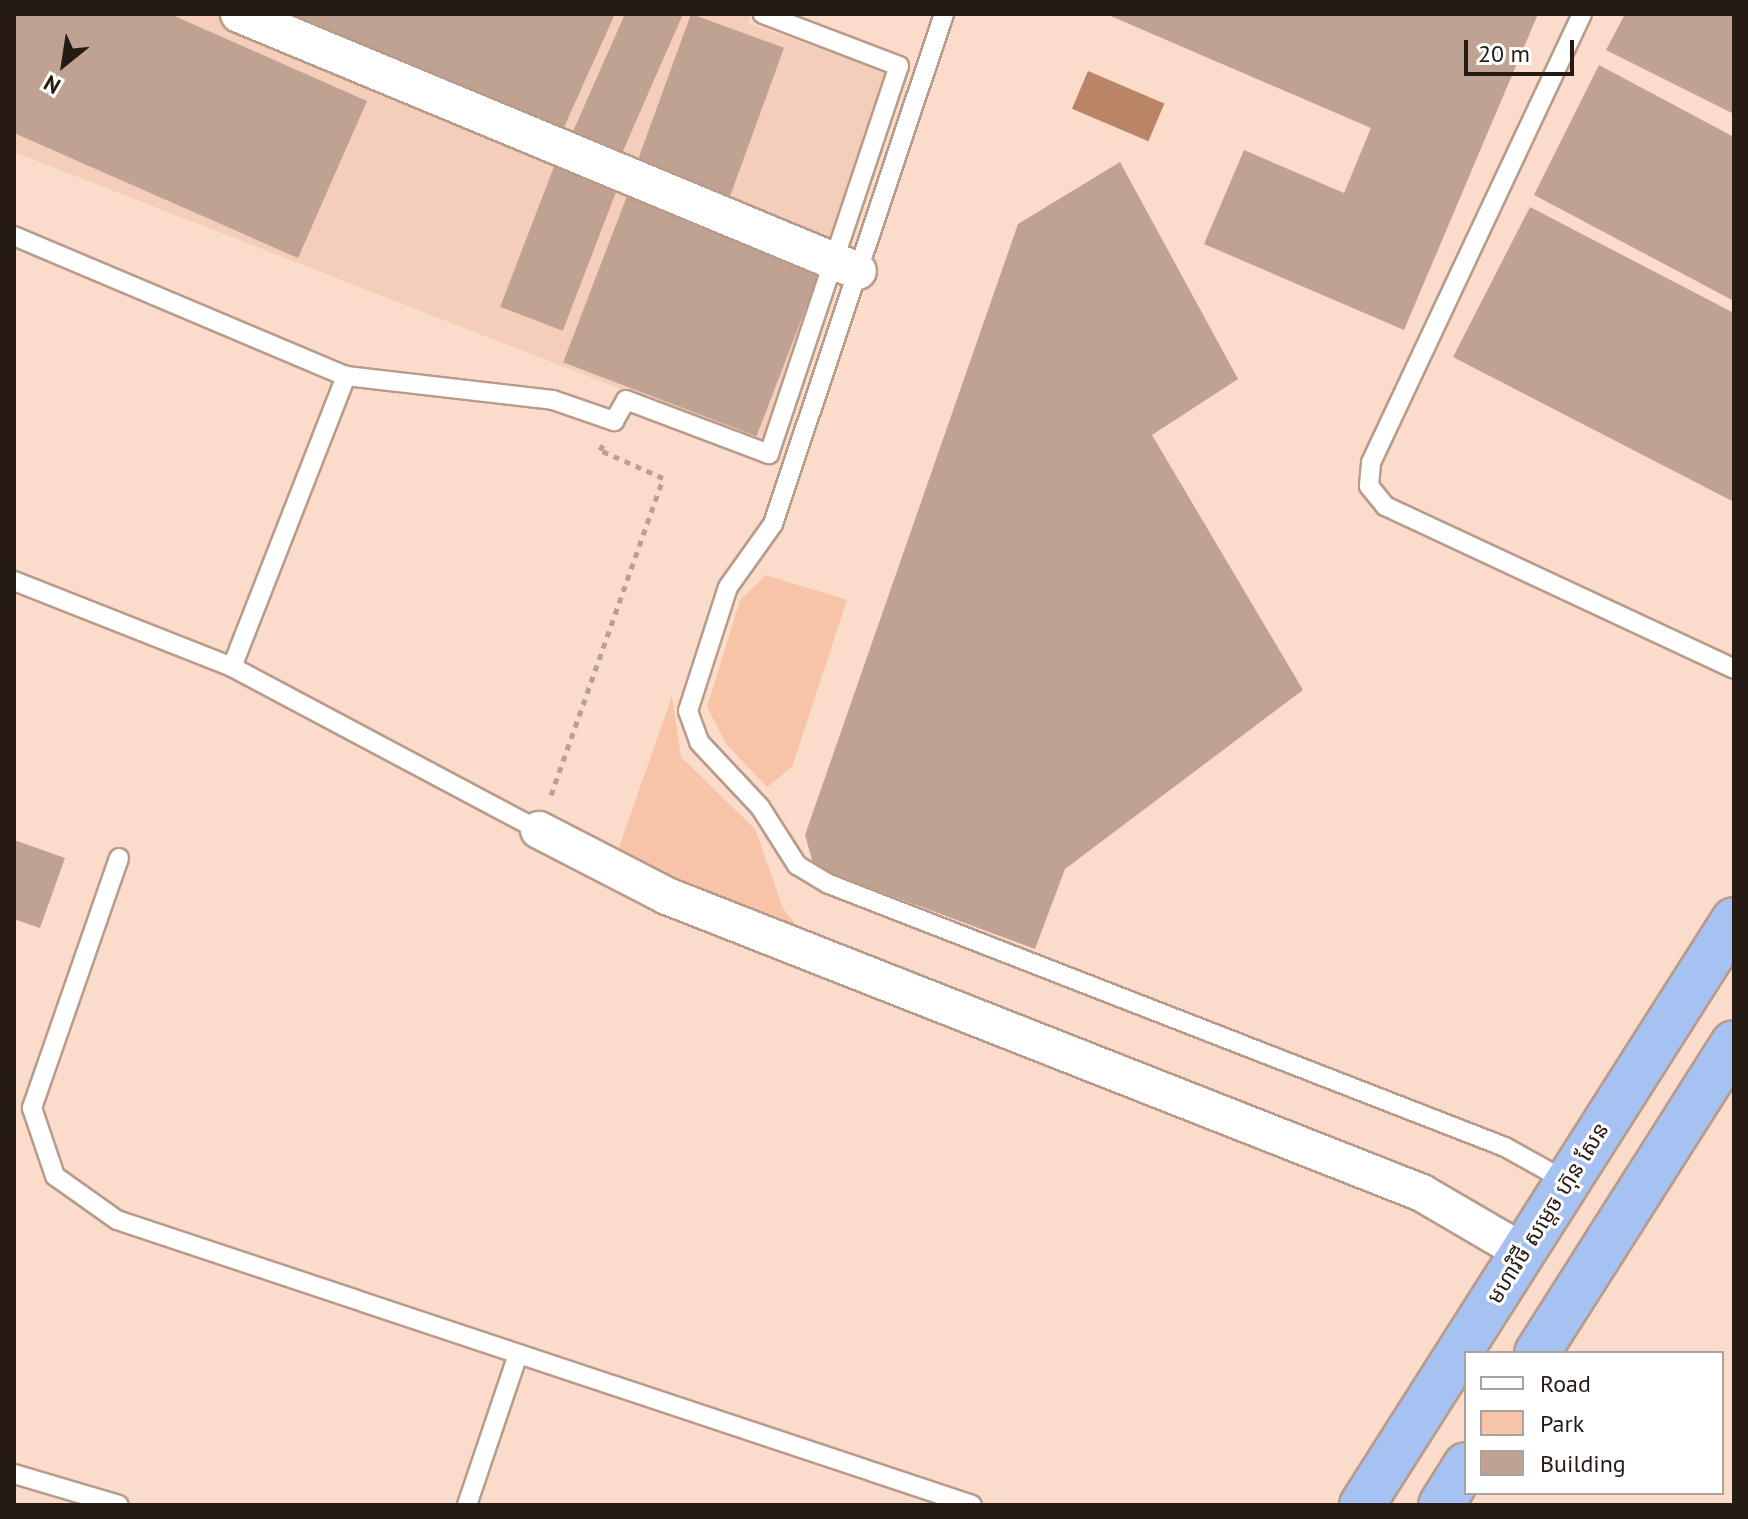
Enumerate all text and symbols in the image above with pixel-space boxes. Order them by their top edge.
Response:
north arrow [24,24,104,104]
scale bar [1468,24,1578,74]
text: 20 m [1478,38,1530,69]
text: N [39,69,65,101]
street label: មហាវិថី សម្តេច ហ៊ុន សែន [1481,1117,1615,1309]
legend [1464,1351,1724,1495]
text: Road [1540,1368,1591,1399]
text: Park [1540,1408,1584,1439]
text: Building [1540,1448,1626,1479]

